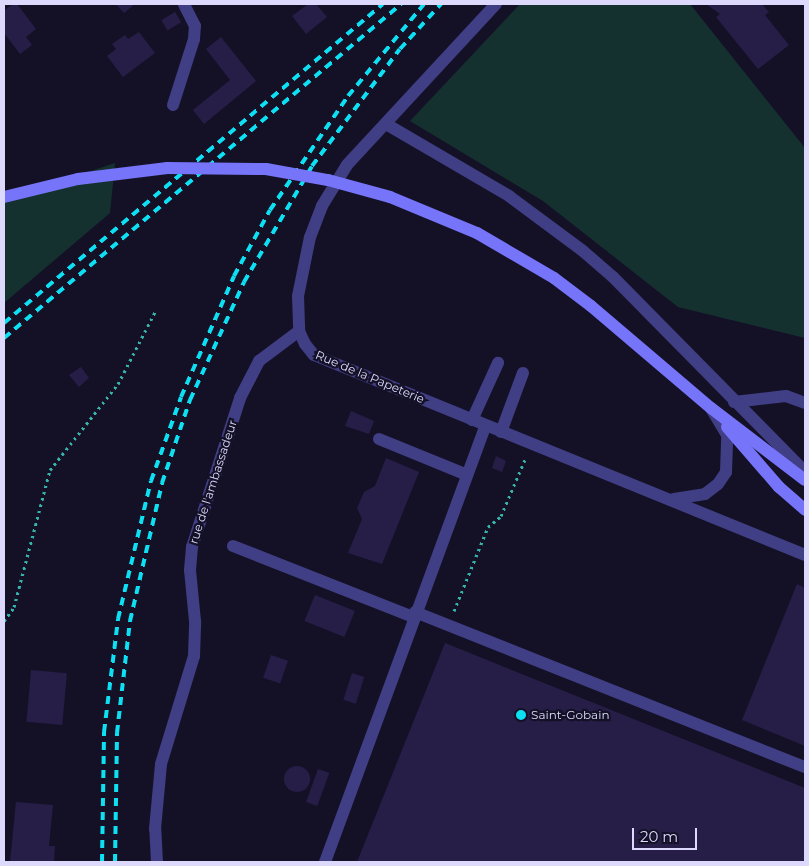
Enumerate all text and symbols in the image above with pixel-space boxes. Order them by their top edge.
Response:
street label: Rue de la Papeterie [313,347,427,407]
street label: rue de l'ambassadeur [186,418,240,546]
place label: Saint-Gobain [531,708,610,722]
marker: Saint-Gobain [515,709,527,721]
scale bar [634,818,699,850]
text: 20 m [640,827,678,846]

